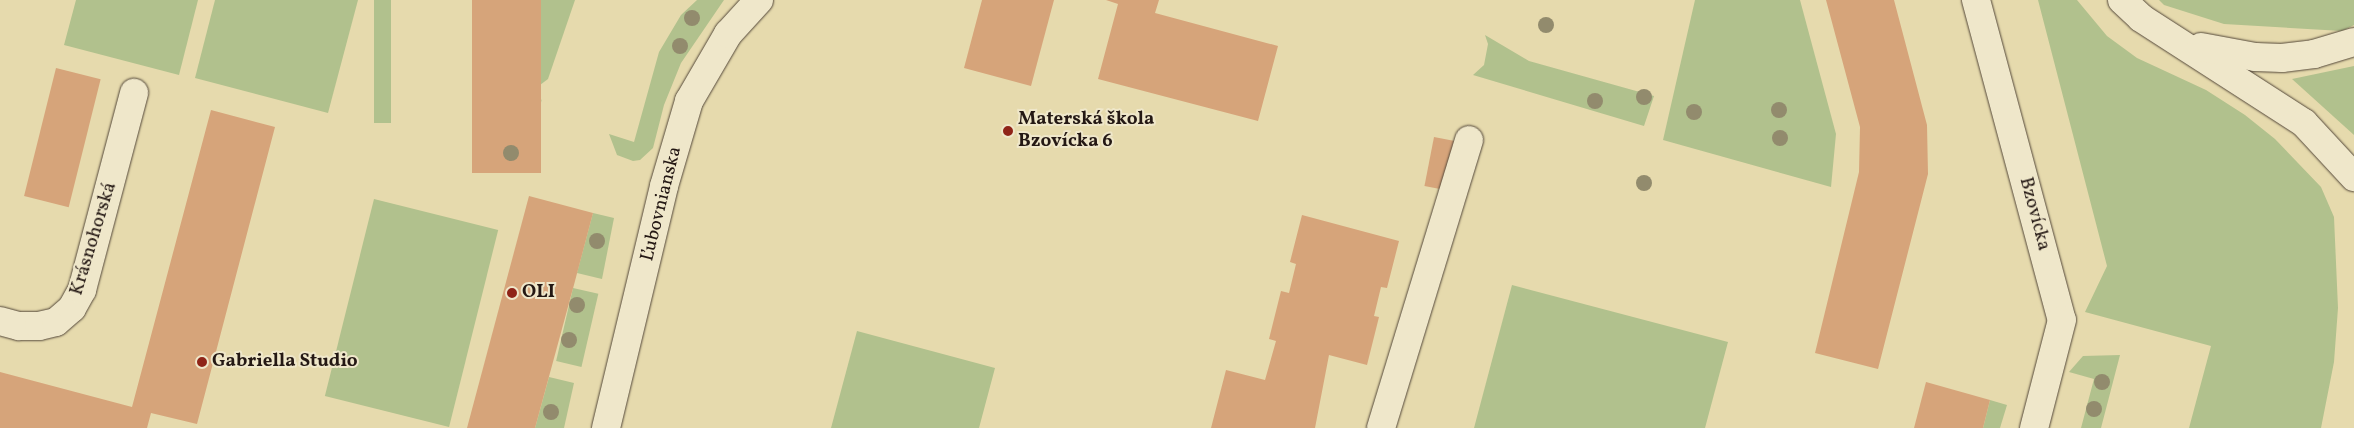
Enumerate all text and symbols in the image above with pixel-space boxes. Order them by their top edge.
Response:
place label: Materská škola Bzovícka 6 [1018,109,1154,153]
marker: Materská škola Bzovícka 6 [1002,125,1014,137]
street label: Ľubovnianska [637,144,687,264]
street label: Bzovícka [2013,175,2055,253]
street label: Krásnohorská [66,180,122,298]
place label: OLI [522,282,555,304]
marker: OLI [506,287,518,299]
place label: Gabriella Studio [212,351,358,373]
marker: Gabriella Studio [196,356,208,368]

